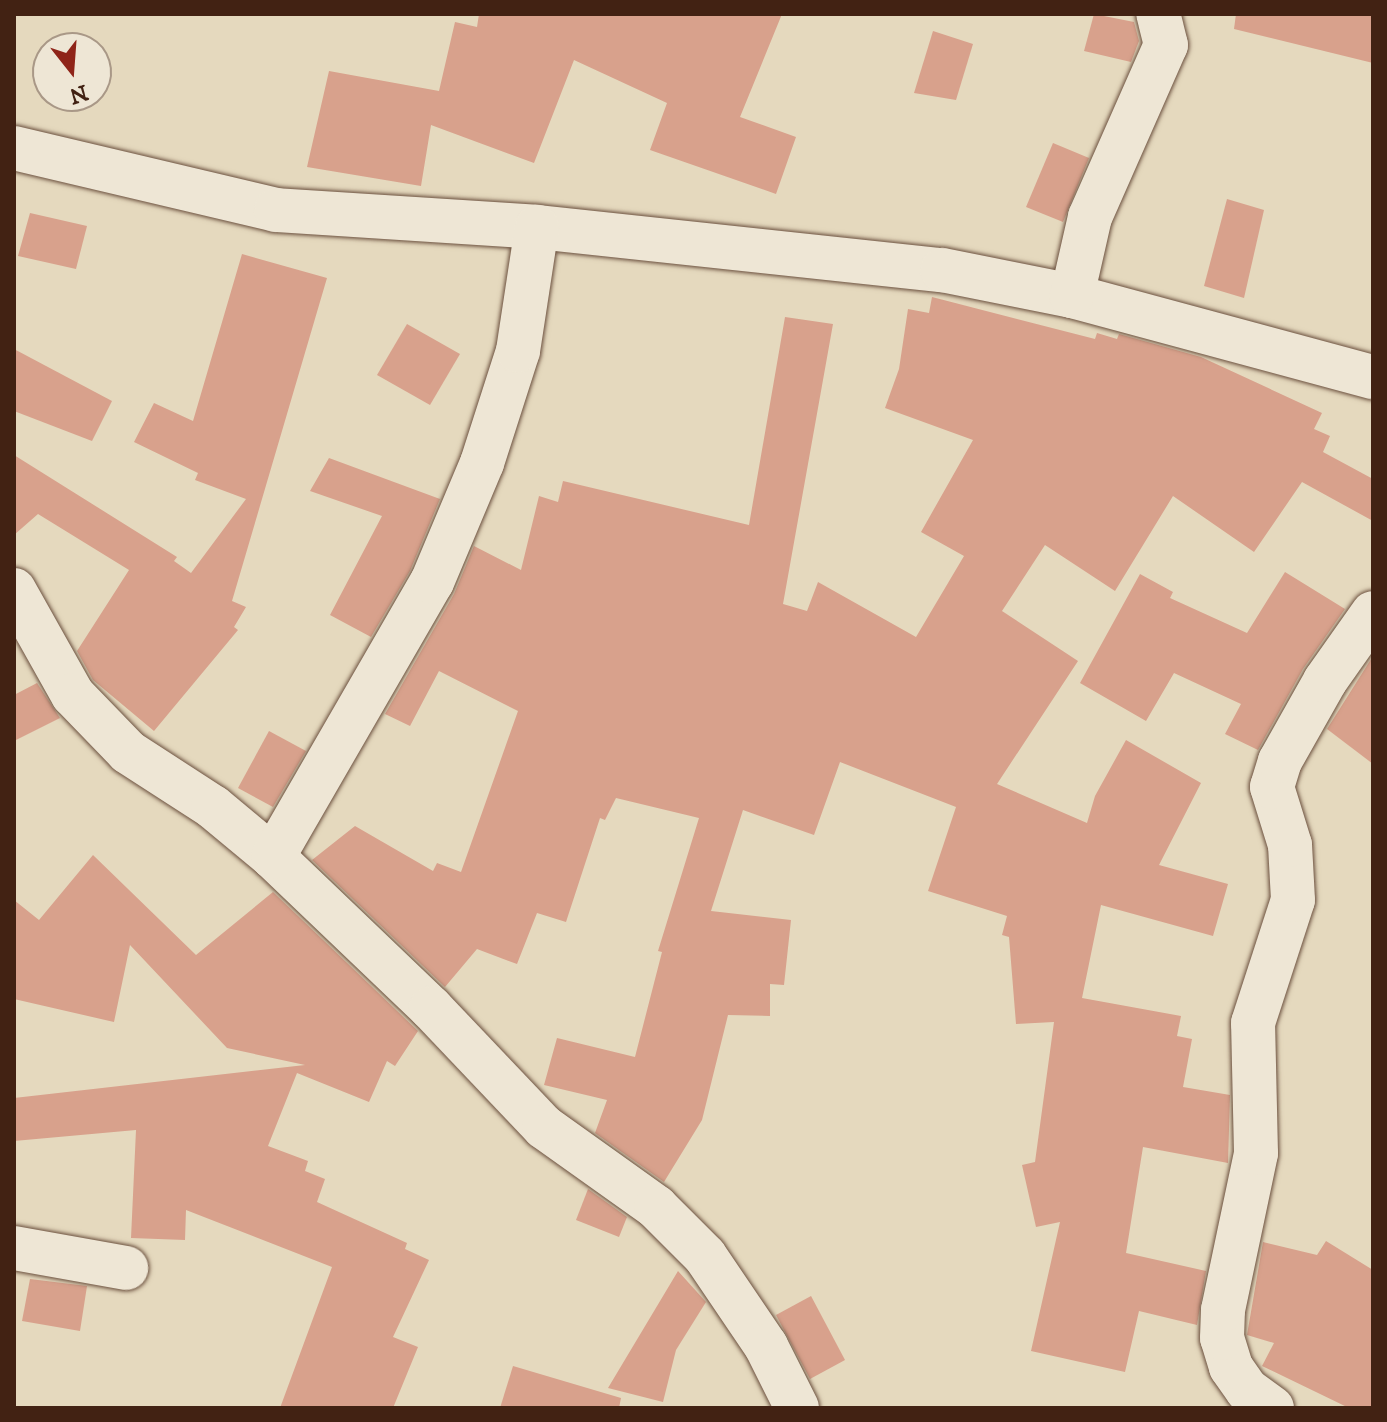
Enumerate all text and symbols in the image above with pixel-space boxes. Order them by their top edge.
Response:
north arrow [32,32,112,112]
text: N [66,78,91,109]

